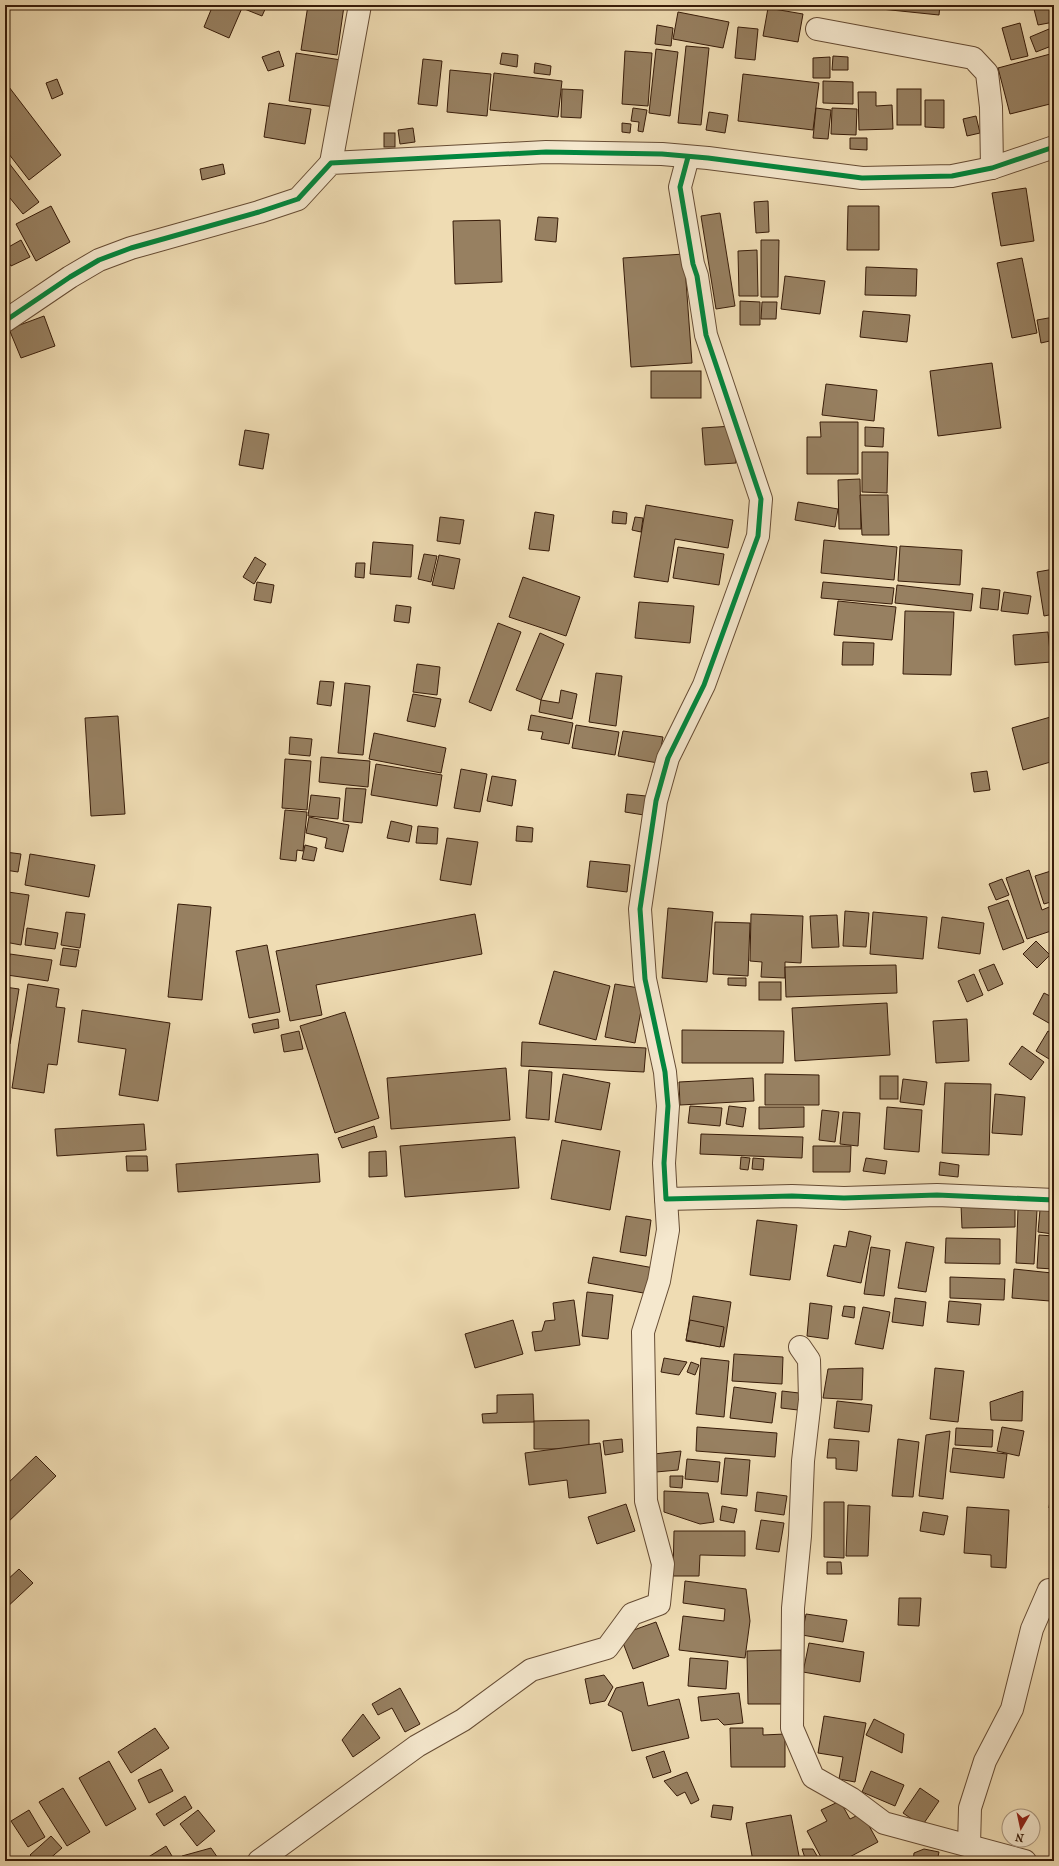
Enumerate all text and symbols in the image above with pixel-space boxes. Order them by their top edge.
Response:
north arrow [1001,1808,1041,1848]
text: N [1014,1830,1025,1844]

